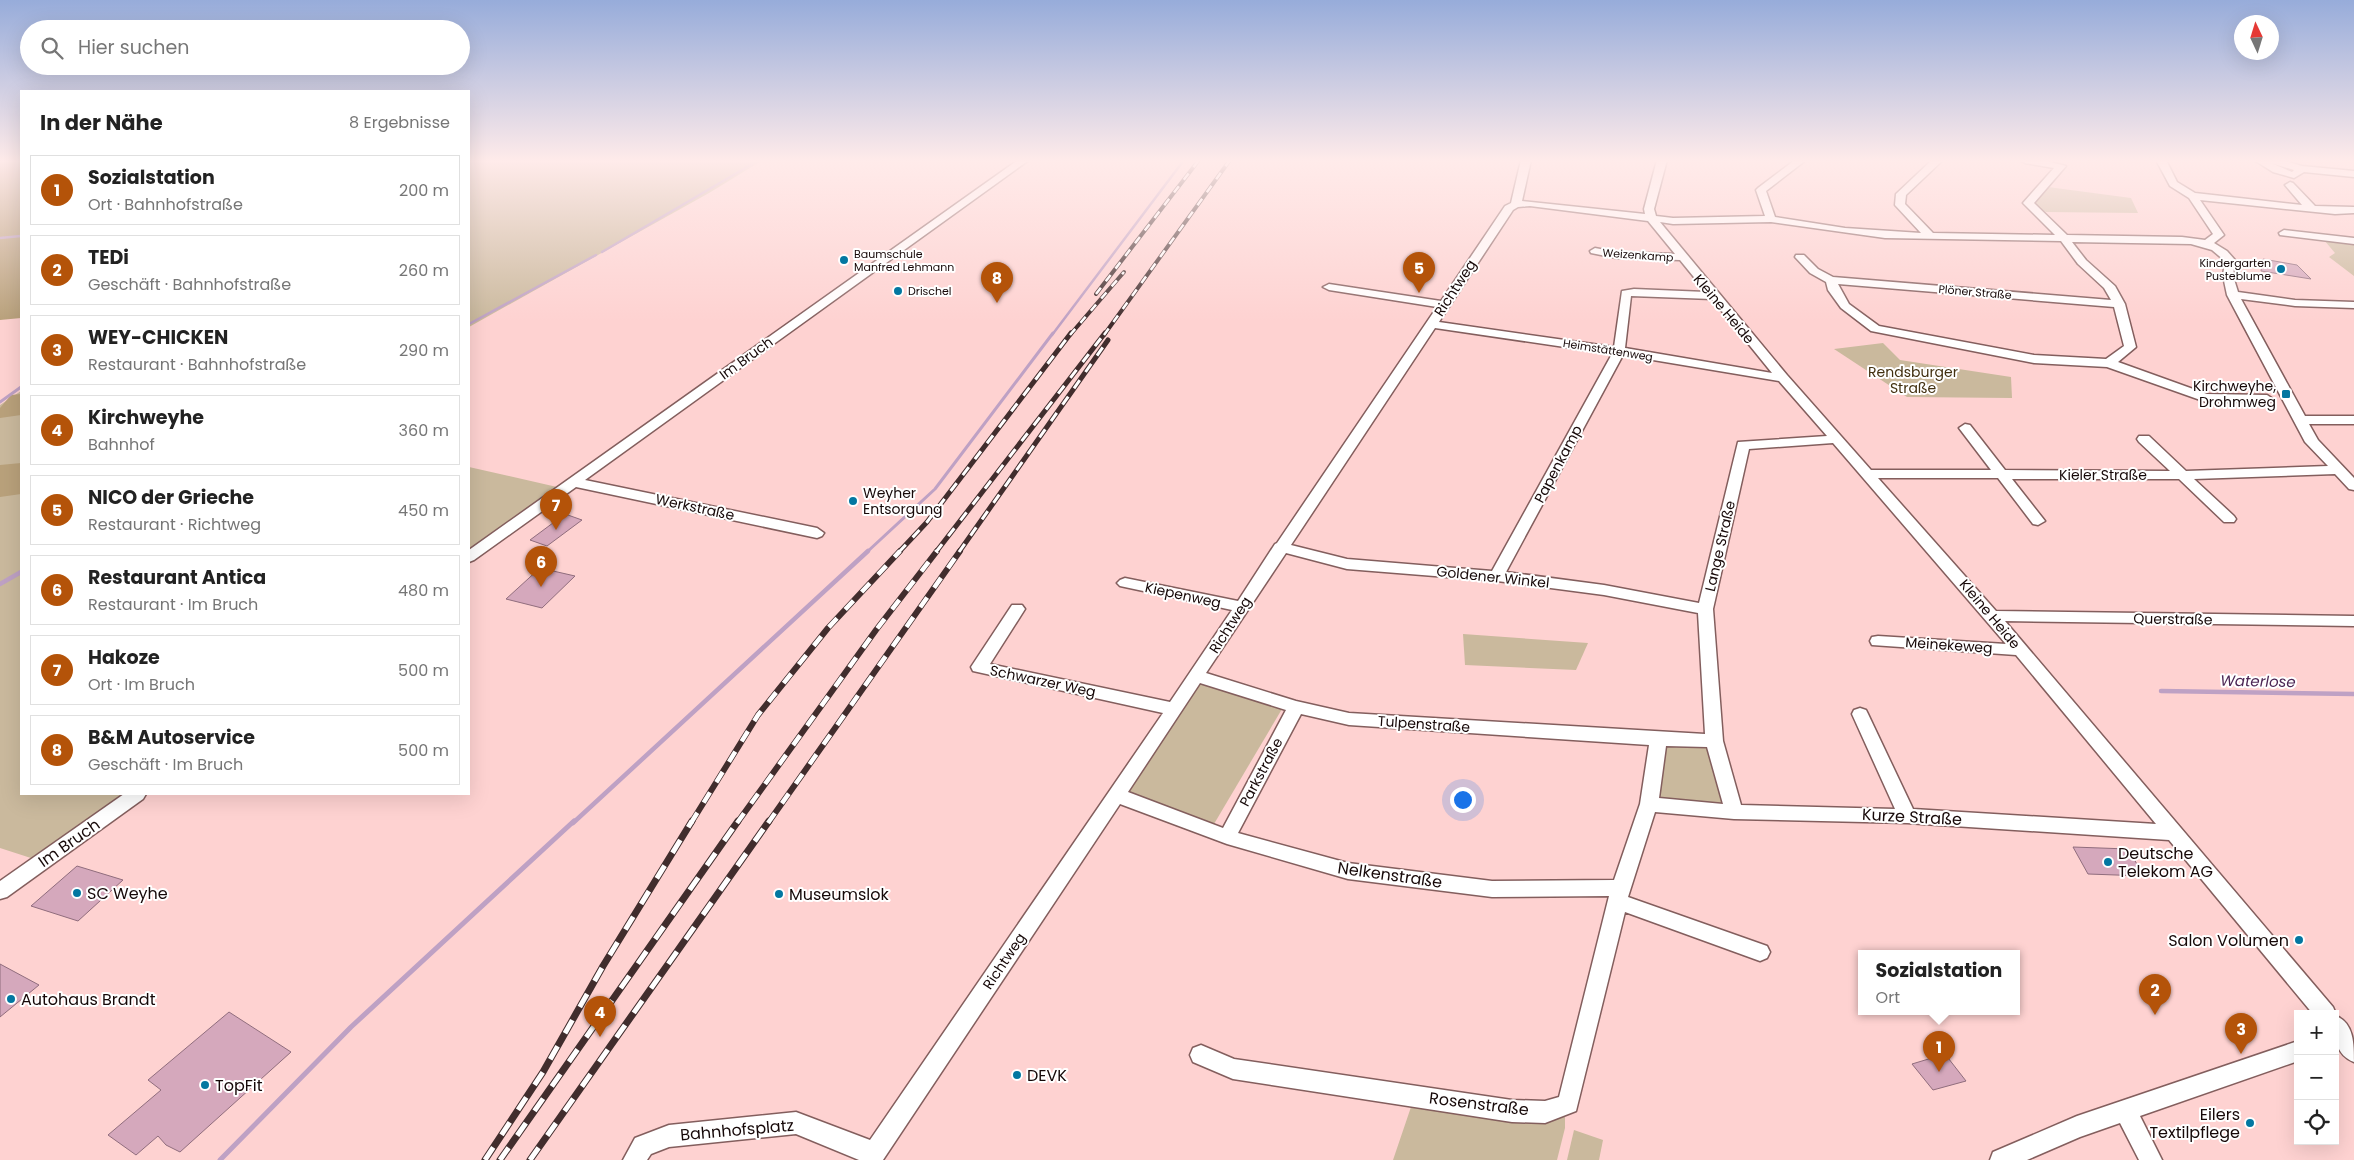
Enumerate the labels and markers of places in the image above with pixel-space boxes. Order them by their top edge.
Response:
place label: Baumschule Manfred Lehmann [854,246,954,275]
pin: 5 [1403,252,1435,293]
marker: Baumschule Manfred Lehmann [838,254,850,266]
place label: Kindergarten Pusteblume [2199,255,2271,284]
pin: 8 [981,262,1013,303]
marker: Kindergarten Pusteblume [2275,263,2287,275]
place label: Drischel [908,283,952,299]
marker: Drischel [892,285,904,297]
place label: Kirchweyhe, Drohmweg [2193,376,2276,412]
marker: Kirchweyhe, Drohmweg [2280,388,2292,400]
place label: Weyher Entsorgung [863,483,943,519]
pin: 7 [540,489,572,530]
marker: Weyher Entsorgung [847,495,859,507]
pin: 6 [525,546,557,587]
place label: Deutsche Telekom AG [2118,842,2213,883]
marker: Deutsche Telekom AG [2102,856,2114,868]
place label: SC Weyhe [87,882,168,905]
place label: Museumslok [789,883,890,906]
marker: SC Weyhe [71,887,83,899]
marker: Museumslok [773,888,785,900]
place label: Salon Volumen [2168,929,2289,952]
marker: Salon Volumen [2293,934,2305,946]
pin: 2 [2139,974,2171,1015]
place label: Autohaus Brandt [21,988,156,1011]
marker: Autohaus Brandt [5,993,17,1005]
pin: 4 [584,996,616,1037]
pin: 3 [2225,1013,2257,1054]
pin: 1 [1923,1031,1955,1072]
place label: DEVK [1027,1064,1067,1087]
marker: DEVK [1011,1069,1023,1081]
place label: TopFit [215,1074,263,1097]
marker: TopFit [199,1079,211,1091]
place label: Eilers Textilpflege [2149,1103,2240,1144]
marker: Eilers Textilpflege [2244,1117,2256,1129]

